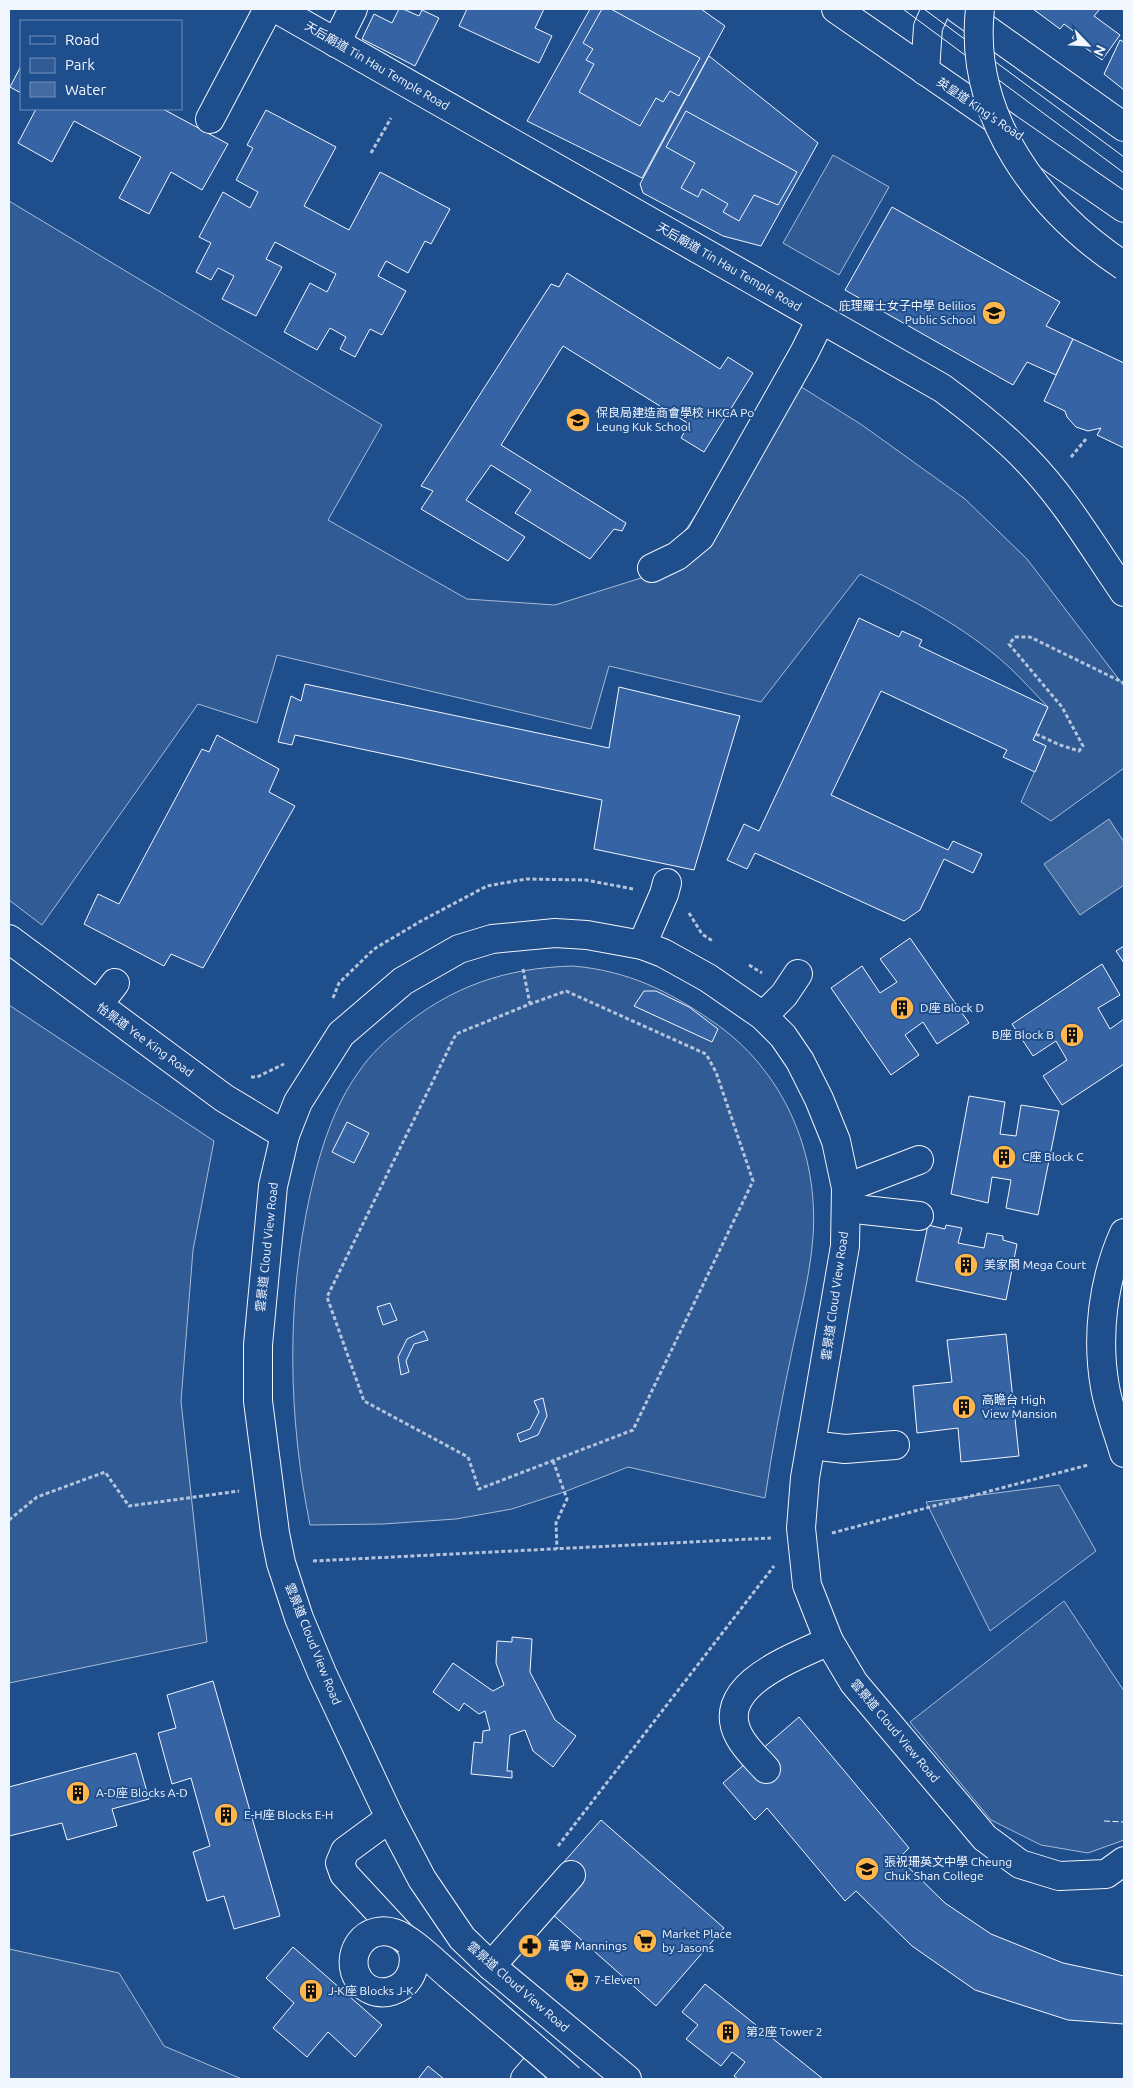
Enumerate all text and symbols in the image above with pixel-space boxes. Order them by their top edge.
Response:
street label: 天后廟道 Tin Hau Temple Road [303,19,452,112]
legend [20,20,182,110]
north arrow [1063,20,1113,70]
text: Road [65,31,100,48]
text: N [1090,42,1109,59]
text: Park [65,56,95,73]
street label: 英皇道 King's Road [935,75,1026,142]
text: Water [65,81,106,98]
street label: 天后廟道 Tin Hau Temple Road [655,220,804,313]
place label: 庇理羅士女子中學 Belilios Public School [839,299,976,326]
school or university icon: 庇理羅士女子中學 Belilios Public School [981,300,1007,326]
place label: 保良局建造商會學校 HKCA Po Leung Kuk School [596,406,754,433]
school or university icon: 保良局建造商會學校 HKCA Po Leung Kuk School [565,407,591,433]
building icon: D座 Block D [889,995,915,1021]
street label: 怡景道 Yee King Road [95,1000,196,1079]
place label: D座 Block D [920,1001,984,1014]
building icon: B座 Block B [1059,1022,1085,1048]
place label: B座 Block B [992,1028,1054,1041]
building icon: C座 Block C [991,1144,1017,1170]
place label: C座 Block C [1022,1150,1084,1163]
street label: 雲景道 Cloud View Road [253,1182,280,1312]
street label: 雲景道 Cloud View Road [819,1231,850,1361]
building icon: 美家閣 Mega Court [953,1252,979,1278]
place label: 美家閣 Mega Court [984,1258,1086,1271]
place label: 高瞻台 High View Mansion [982,1393,1057,1420]
building icon: 高瞻台 High View Mansion [951,1394,977,1420]
street label: 雲景道 Cloud View Road [283,1581,344,1707]
street label: 雲景道 Cloud View Road [849,1677,942,1785]
building icon: A-D座 Blocks A-D [65,1780,91,1806]
place label: A-D座 Blocks A-D [96,1786,188,1799]
building icon: E-H座 Blocks E-H [213,1802,239,1828]
place label: E-H座 Blocks E-H [244,1808,333,1821]
place label: 張祝珊英文中學 Cheung Chuk Shan College [884,1855,1012,1882]
school or university icon: 張祝珊英文中學 Cheung Chuk Shan College [854,1856,880,1882]
place label: Market Place by Jasons [662,1927,732,1954]
supermarket icon: Market Place by Jasons [632,1928,658,1954]
pharmacy icon: 萬寧 Mannings [517,1933,543,1959]
street label: 雲景道 Cloud View Road [465,1939,572,2034]
place label: 萬寧 Mannings [548,1939,627,1952]
supermarket icon: 7-Eleven [564,1967,590,1993]
place label: 7-Eleven [594,1973,640,1986]
building icon: J-K座 Blocks J-K [298,1978,324,2004]
place label: J-K座 Blocks J-K [328,1984,414,1997]
building icon: 第2座 Tower 2 [715,2019,741,2045]
place label: 第2座 Tower 2 [746,2025,823,2038]

